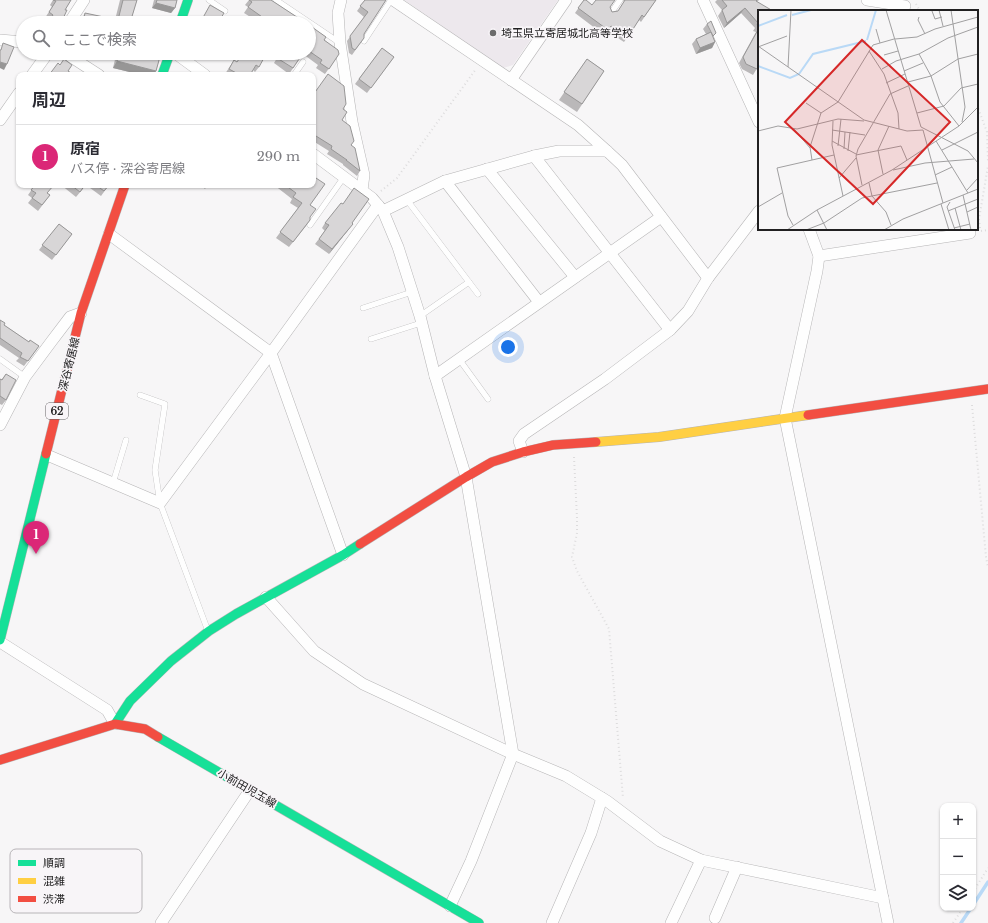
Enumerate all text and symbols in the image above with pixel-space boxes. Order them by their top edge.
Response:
inset map [758,10,978,230]
search box [16,16,316,60]
place label: 埼玉県立寄居城北高等学校 [501,26,633,40]
icon: search [30,27,52,49]
marker: 埼玉県立寄居城北高等学校 [488,28,498,38]
text: ここで検索 [62,30,137,49]
text: 周辺 [32,90,66,111]
text: 原宿 [70,139,100,158]
text: 1 [42,148,48,165]
text: 290 m [257,148,300,165]
text: バス停 · 深谷寄居線 [70,160,185,177]
street label: 深谷寄居線 [56,336,82,392]
your location [498,337,518,357]
road number: 62 [46,403,68,419]
pin: 1 [23,521,49,554]
street label: 小前田児玉線 [215,765,279,811]
map controls [940,803,976,911]
button: + [940,803,976,839]
button: − [940,839,976,875]
legend [10,849,142,913]
text: 順調 [43,856,65,870]
text: 混雑 [43,874,65,888]
button: layers [940,875,976,911]
text: 渋滞 [43,892,65,906]

